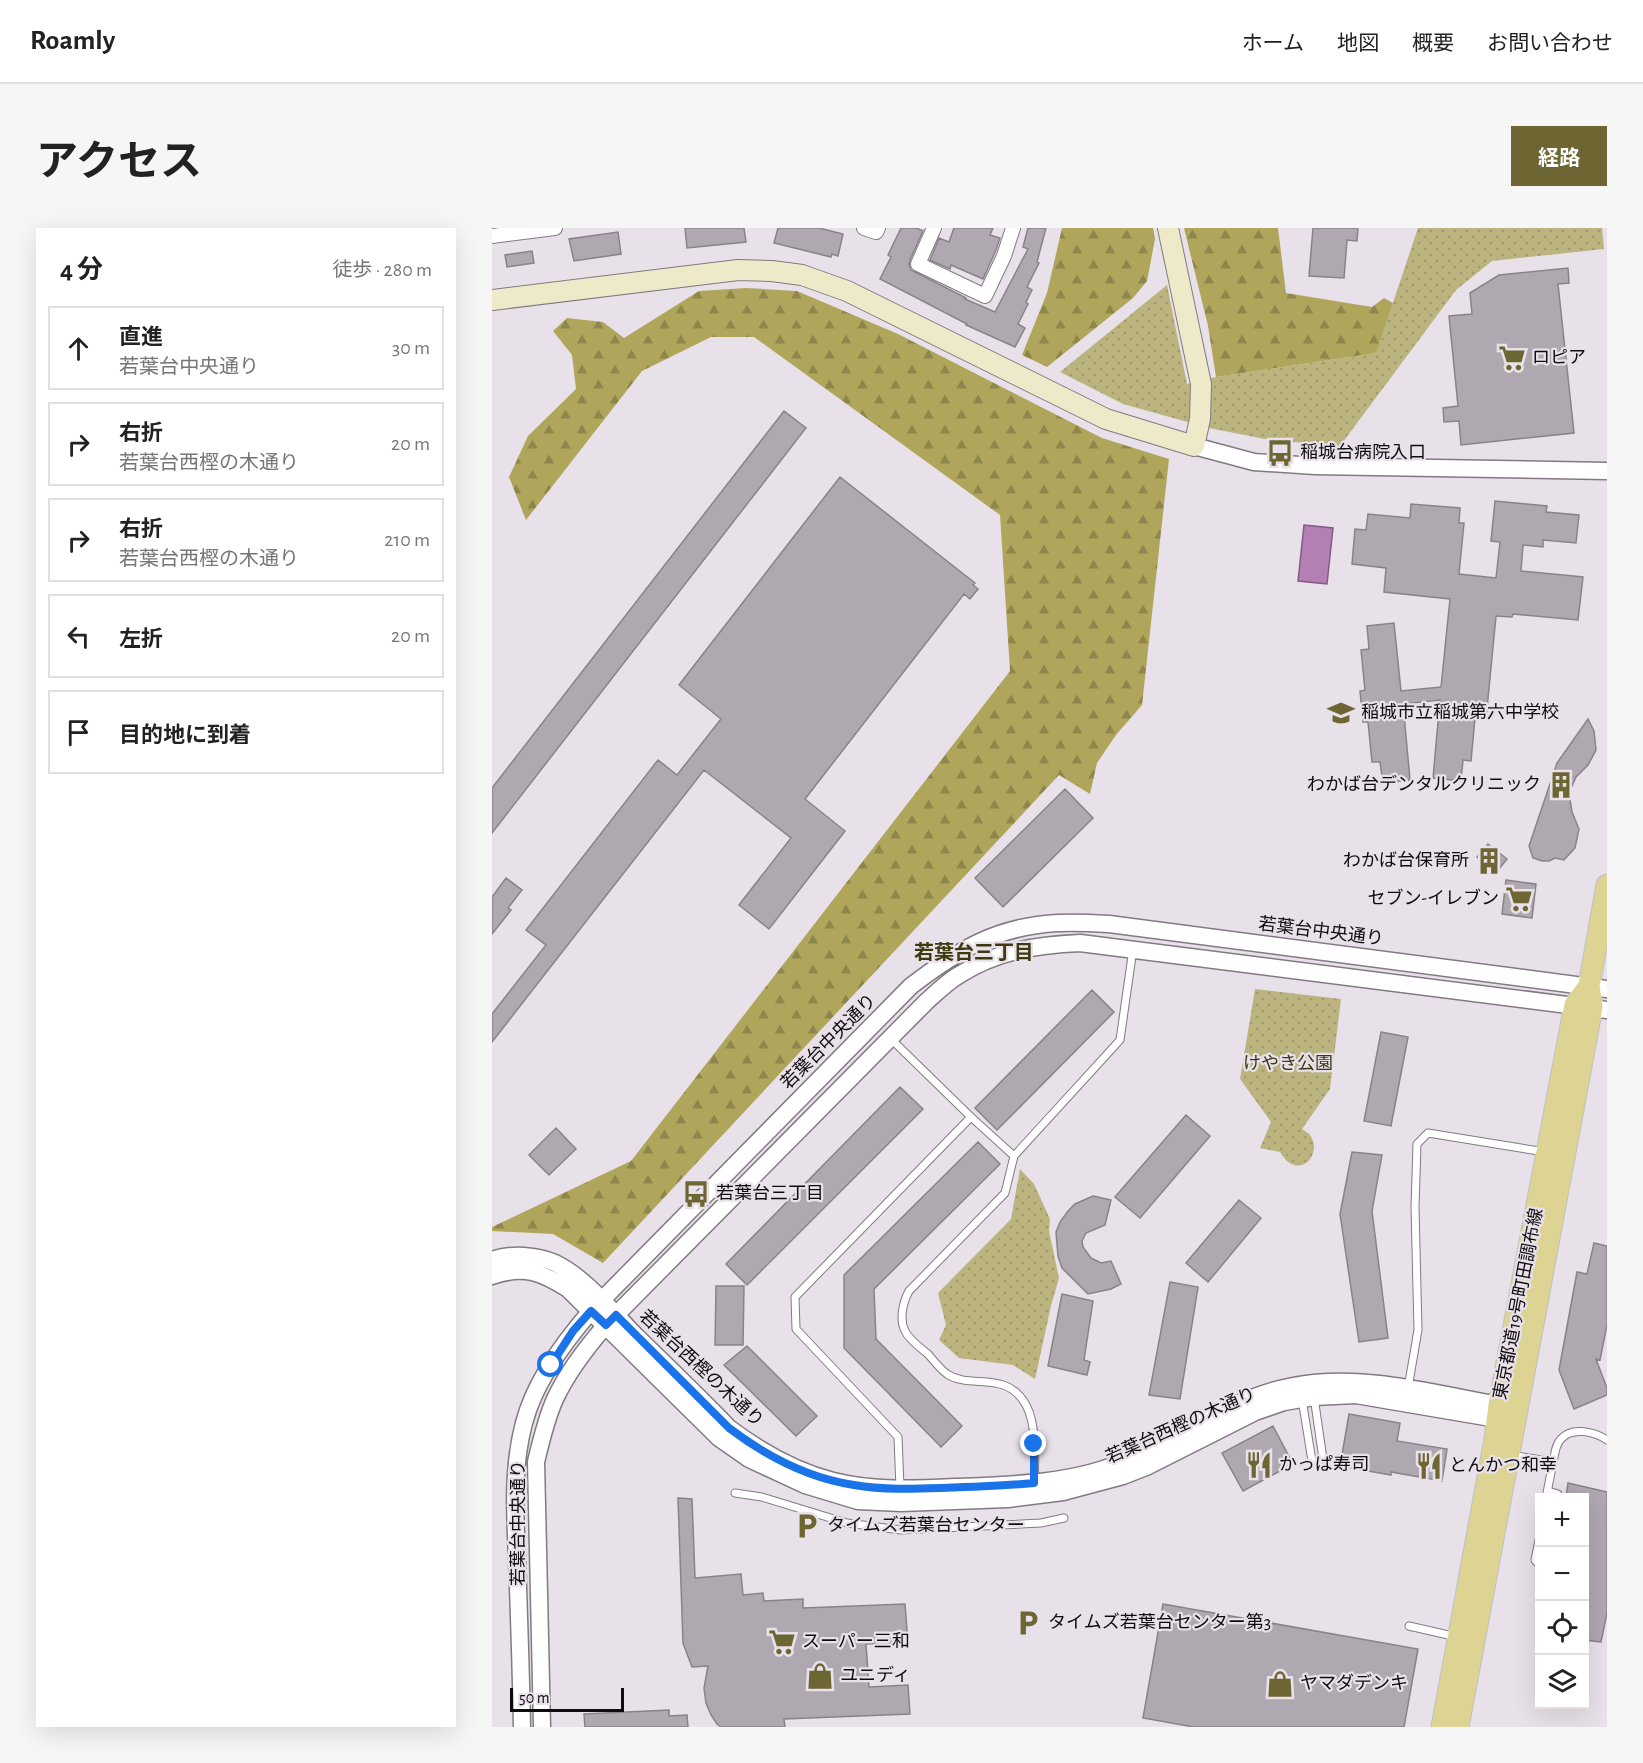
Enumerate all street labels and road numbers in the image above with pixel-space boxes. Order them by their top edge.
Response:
street label: 若葉台中央通り [1257,913,1385,949]
street label: 若葉台中央通り [777,990,880,1093]
street label: 東京都道19号町田調布線 [1490,1206,1546,1401]
street label: 若葉台西樫の木通り [636,1306,768,1431]
street label: 若葉台西樫の木通り [1103,1383,1259,1467]
street label: 若葉台中央通り [508,1460,528,1586]

